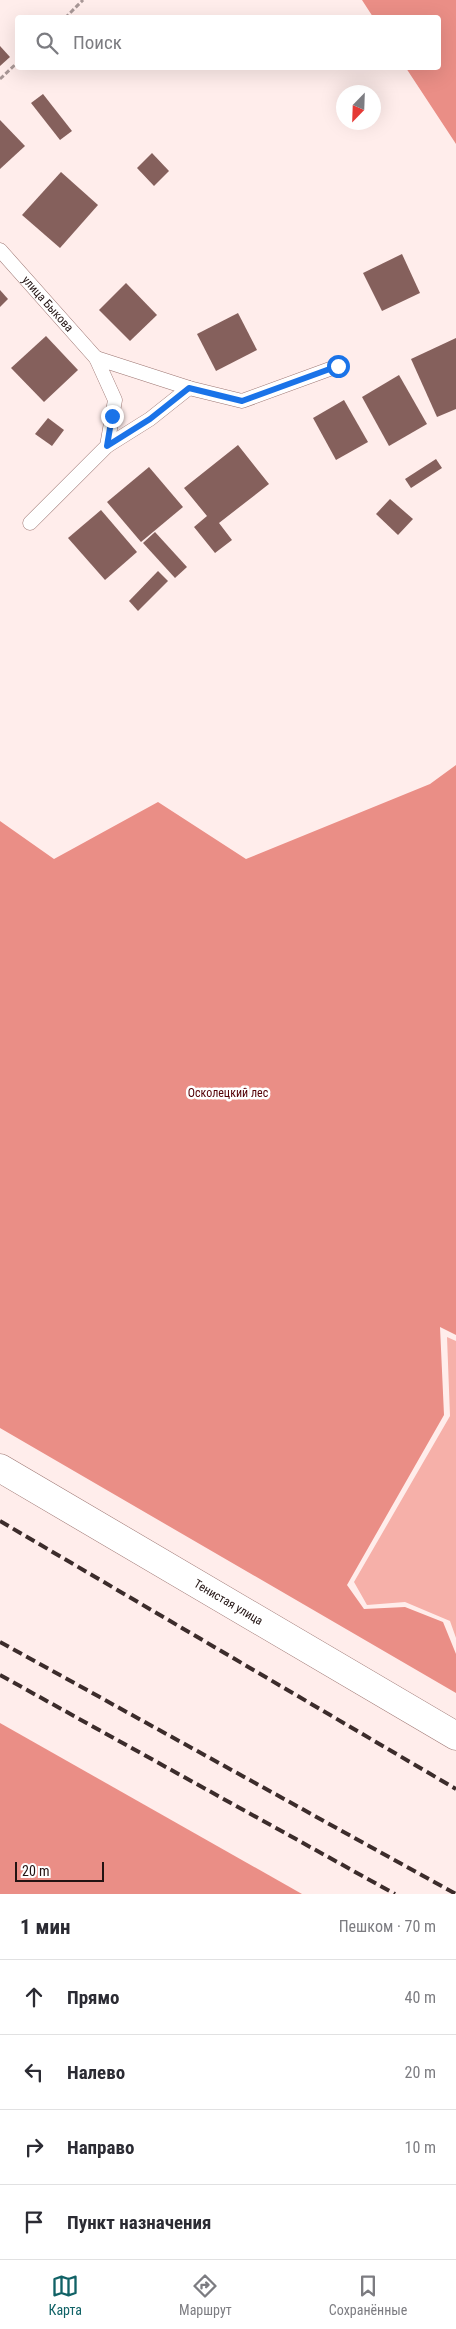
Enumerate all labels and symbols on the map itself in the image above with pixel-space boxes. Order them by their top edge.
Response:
north arrow [336,85,381,130]
street label: улица Быкова [19,273,77,335]
route start [327,355,350,378]
route end [101,405,124,428]
park label: Осколецкий лес [188,1086,269,1100]
street label: Тенистая улица [192,1577,266,1628]
scale bar [15,1859,104,1882]

